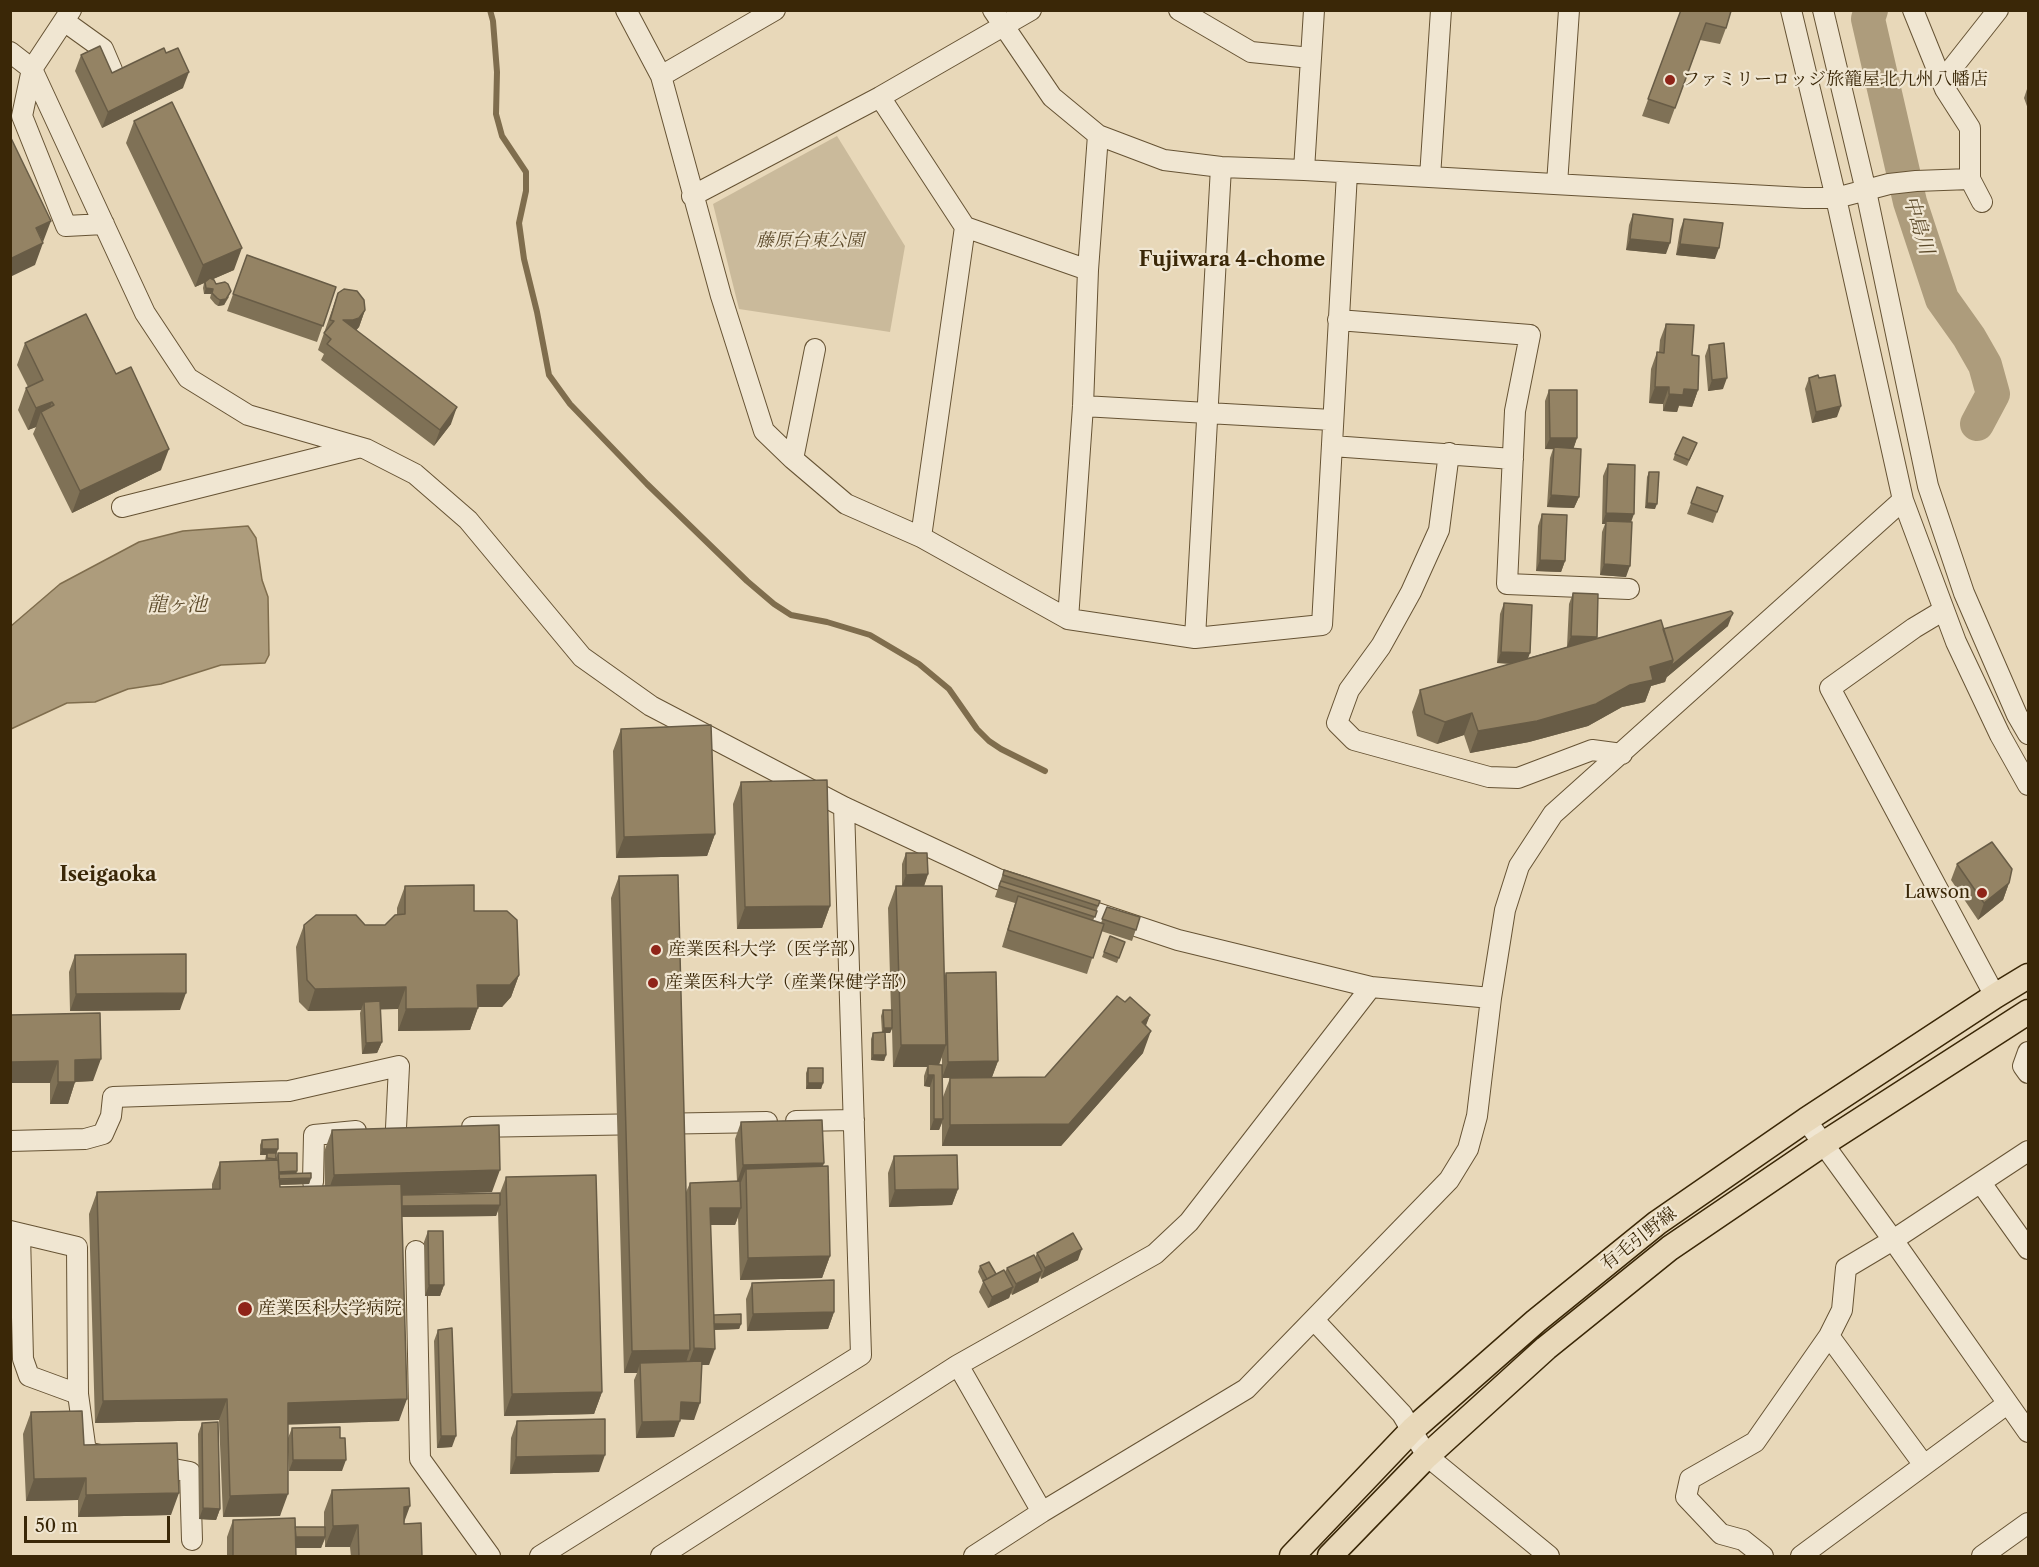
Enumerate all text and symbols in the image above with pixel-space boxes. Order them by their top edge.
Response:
place label: ファミリーロッジ旅籠屋北九州八幡店 [1682,69,1988,91]
marker: ファミリーロッジ旅籠屋北九州八幡店 [1663,73,1677,87]
water label: 中島川 [1898,193,1938,257]
park label: 藤原台東公園 [756,230,864,252]
district label: Fujiwara 4-chome [1139,248,1325,272]
water label: 龍ヶ池 [147,593,207,617]
district label: Iseigaoka [60,863,156,887]
place label: Lawson [1905,882,1970,904]
marker: Lawson [1975,886,1989,900]
place label: 産業医科大学（医学部） [668,939,866,961]
marker: 産業医科大学（医学部） [649,943,663,957]
place label: 産業医科大学（産業保健学部） [665,972,917,994]
marker: 産業医科大学（産業保健学部） [646,976,660,990]
street label: 有毛引野線 [1597,1203,1681,1275]
place label: 産業医科大学病院 [258,1298,402,1320]
marker: 産業医科大学病院 [236,1300,254,1318]
scale bar [27,1504,172,1542]
text: 50 m [35,1515,78,1537]

